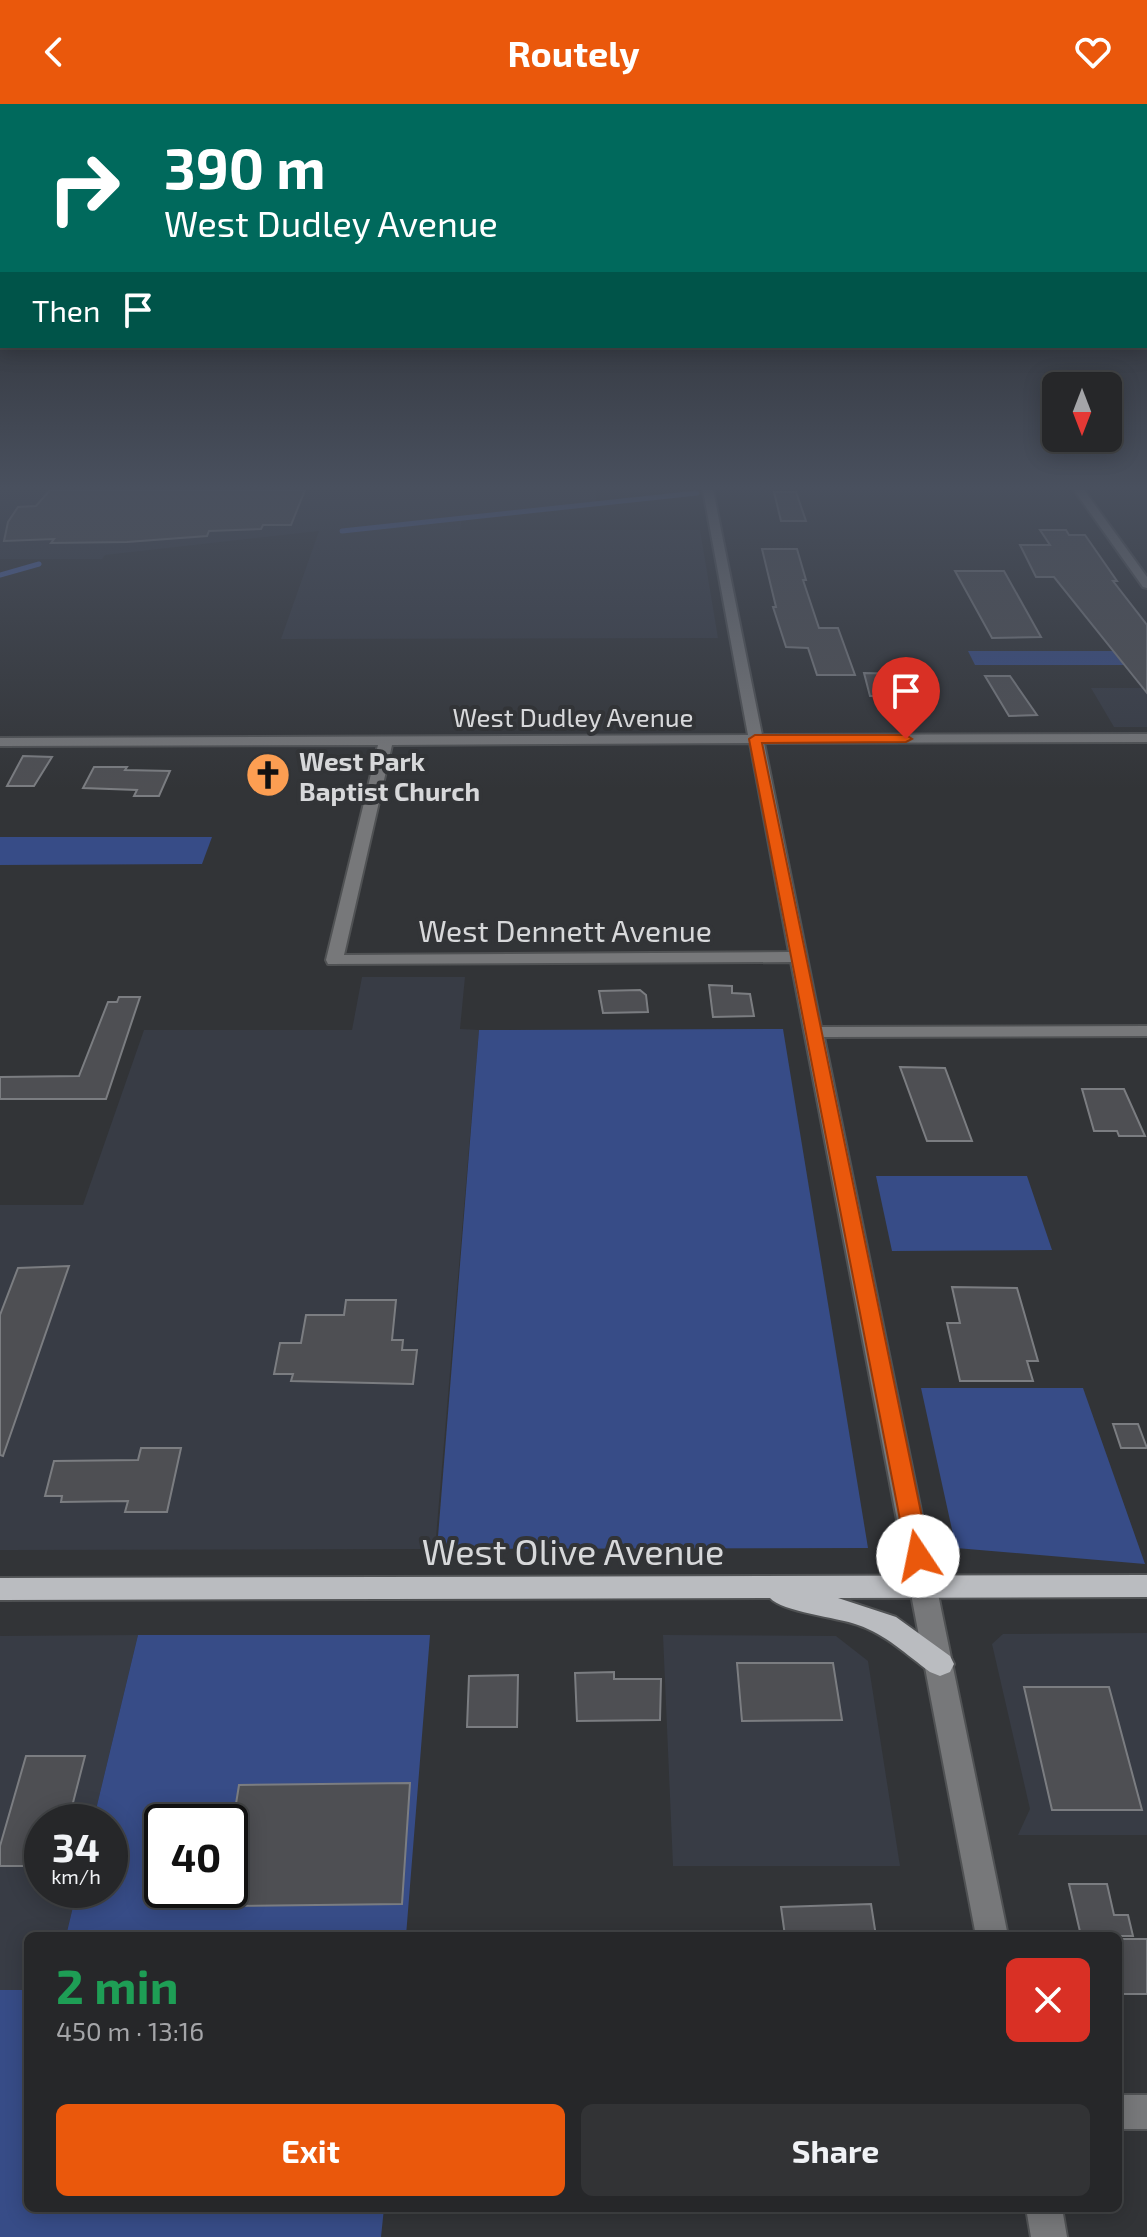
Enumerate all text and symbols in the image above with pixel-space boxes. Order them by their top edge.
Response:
icon: back [32,30,76,74]
icon: heart [1071,30,1115,74]
text: Routely [507,31,640,74]
text: 390 m [164,133,326,200]
icon: right [32,136,136,240]
text: West Dudley Avenue [164,201,498,244]
icon: arrive [116,288,160,332]
text: Then [32,292,100,328]
north arrow [1042,372,1122,452]
map controls [1042,372,1122,452]
pin [872,657,940,739]
icon: arrive [884,669,928,713]
street label: West Dudley Avenue [452,701,694,732]
place label: West Park Baptist Church [299,745,480,806]
church icon: West Park Baptist Church [244,751,292,799]
street label: West Dennett Avenue [418,912,712,948]
position arrow [876,1514,960,1598]
street label: West Olive Avenue [422,1529,724,1572]
speed limit sign: 40 [144,1804,248,1908]
text: 34 [52,1822,100,1870]
text: km/h [51,1864,101,1888]
text: 2 min [56,1956,179,2014]
button: close [1006,1958,1090,2042]
text: 450 m · 13:16 [56,2015,204,2046]
button: Exit [56,2104,565,2196]
button: Share [581,2104,1090,2196]

